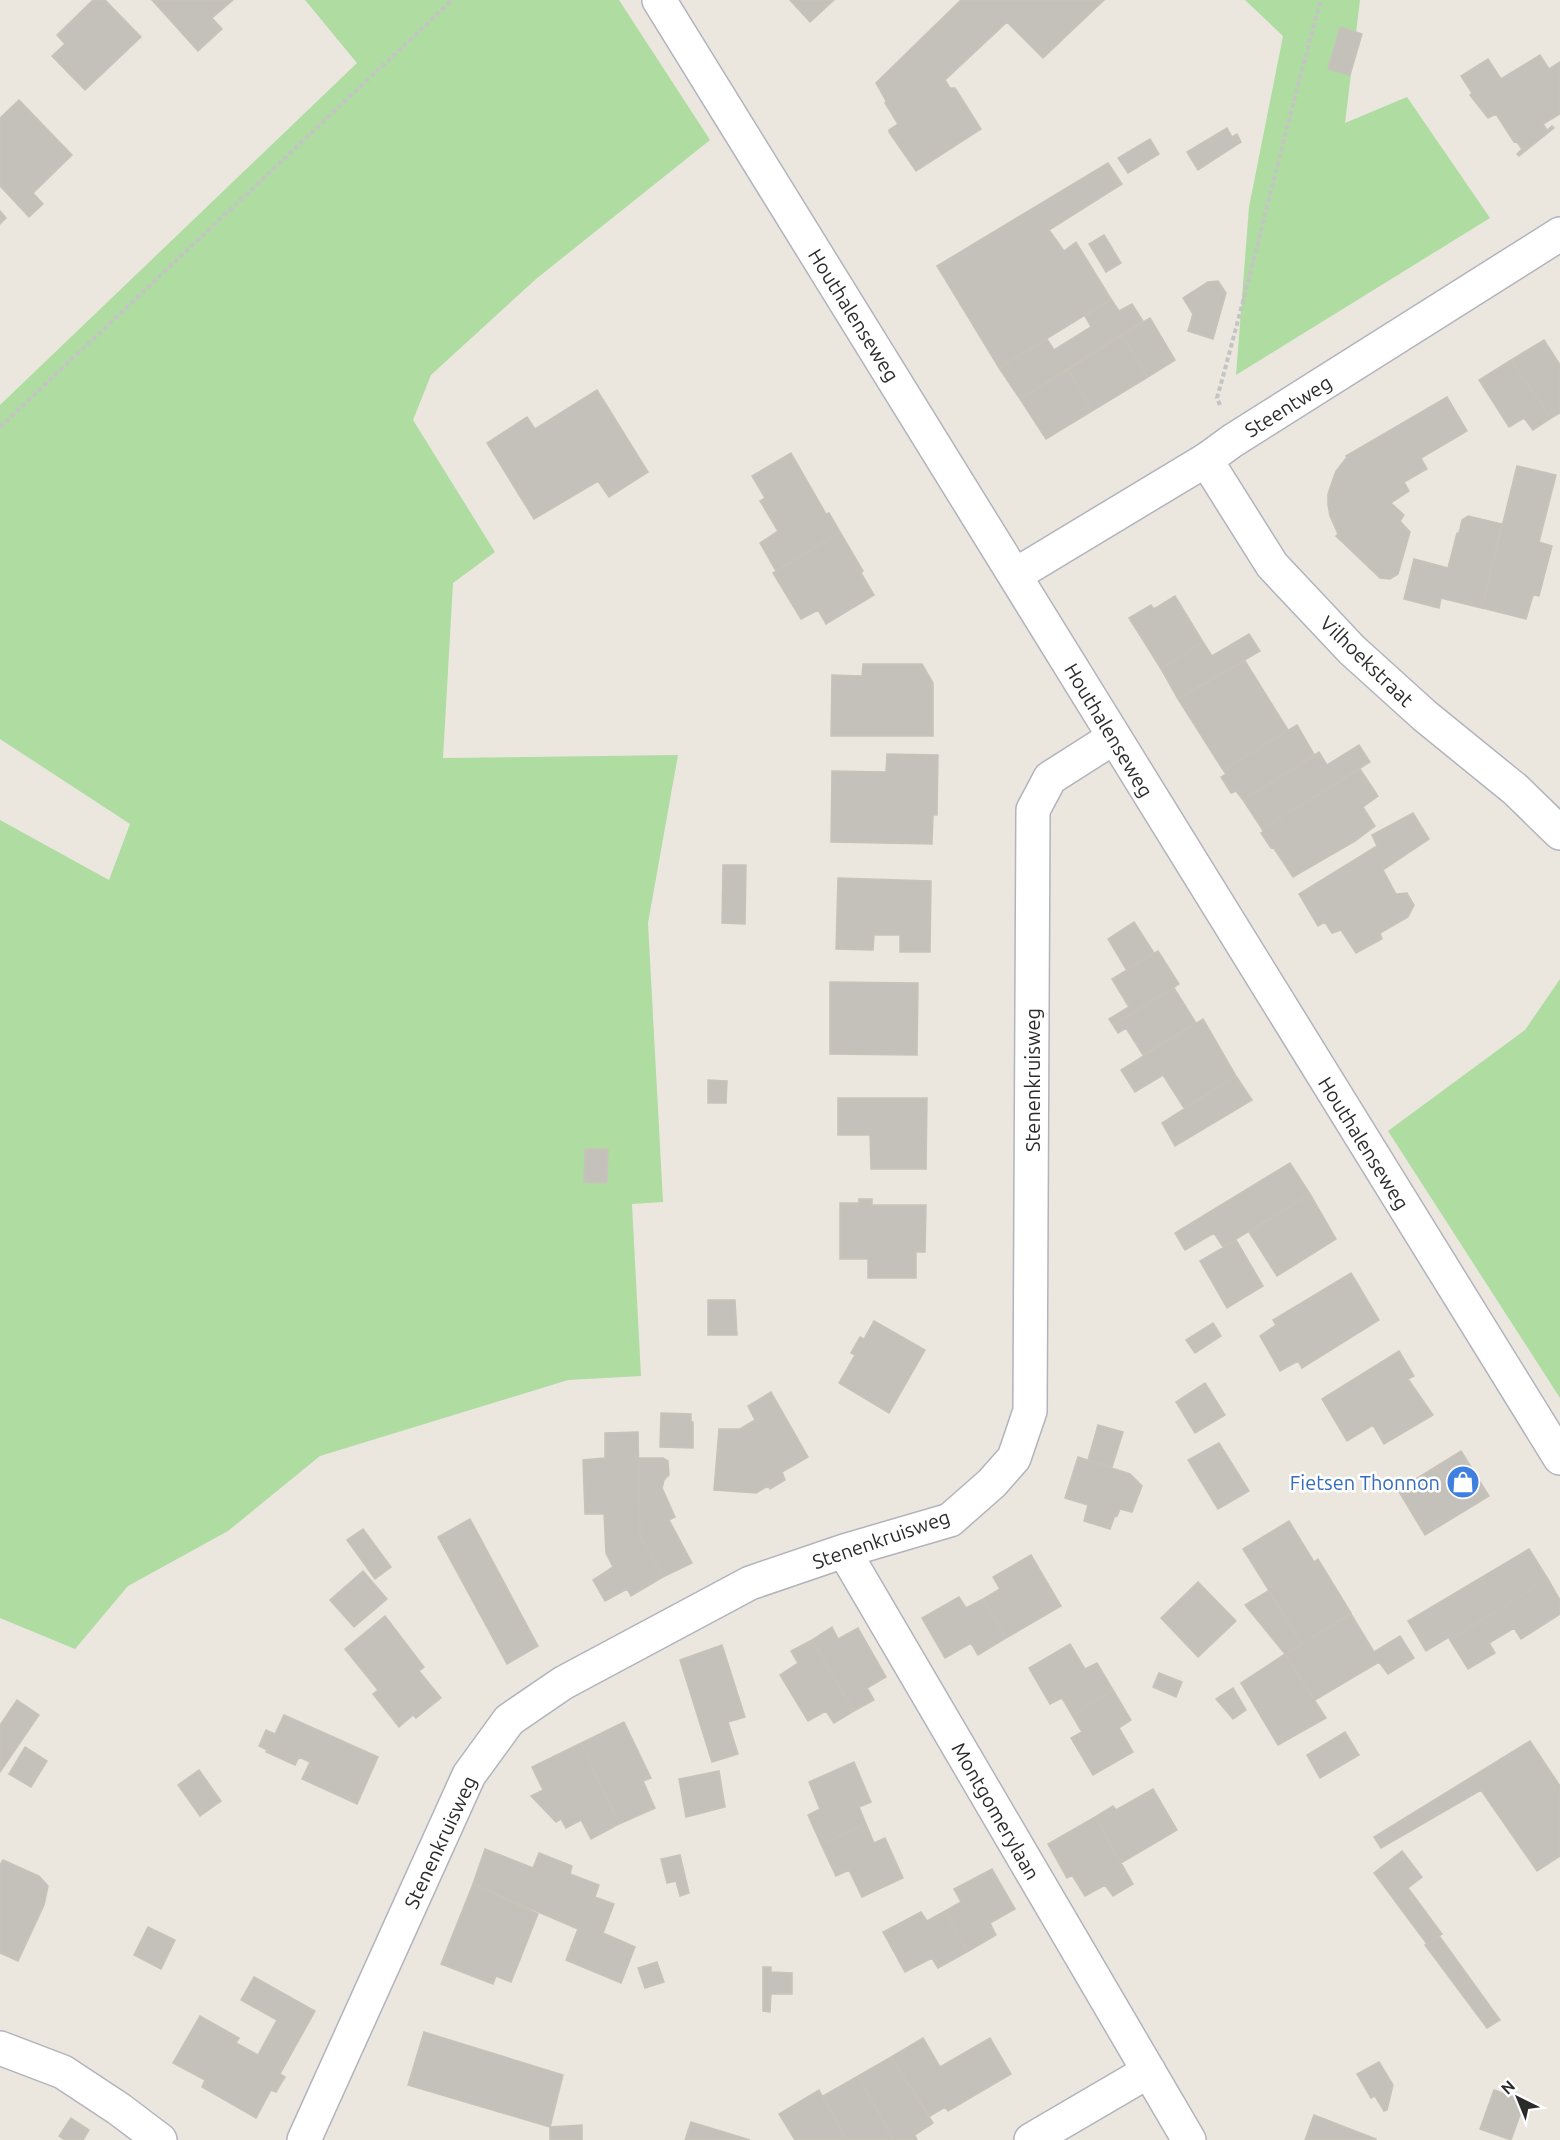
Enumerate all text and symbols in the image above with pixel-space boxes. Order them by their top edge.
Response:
street label: Houthalenseweg [804,244,904,386]
street label: Steentweg [1240,370,1336,442]
street label: Vilhoekstraat [1316,611,1418,711]
street label: Houthalenseweg [1060,659,1158,801]
street label: Stenenkruisweg [1021,1008,1044,1152]
street label: Houthalenseweg [1314,1072,1414,1214]
shop icon: Fietsen Thonnon [1445,1464,1481,1500]
place label: Fietsen Thonnon [1290,1471,1440,1494]
street label: Stenenkruisweg [809,1505,953,1573]
street label: Montgomerylaan [947,1738,1045,1884]
street label: Stenenkruisweg [399,1772,481,1912]
north arrow [1488,2068,1548,2128]
text: N [1497,2076,1518,2098]

